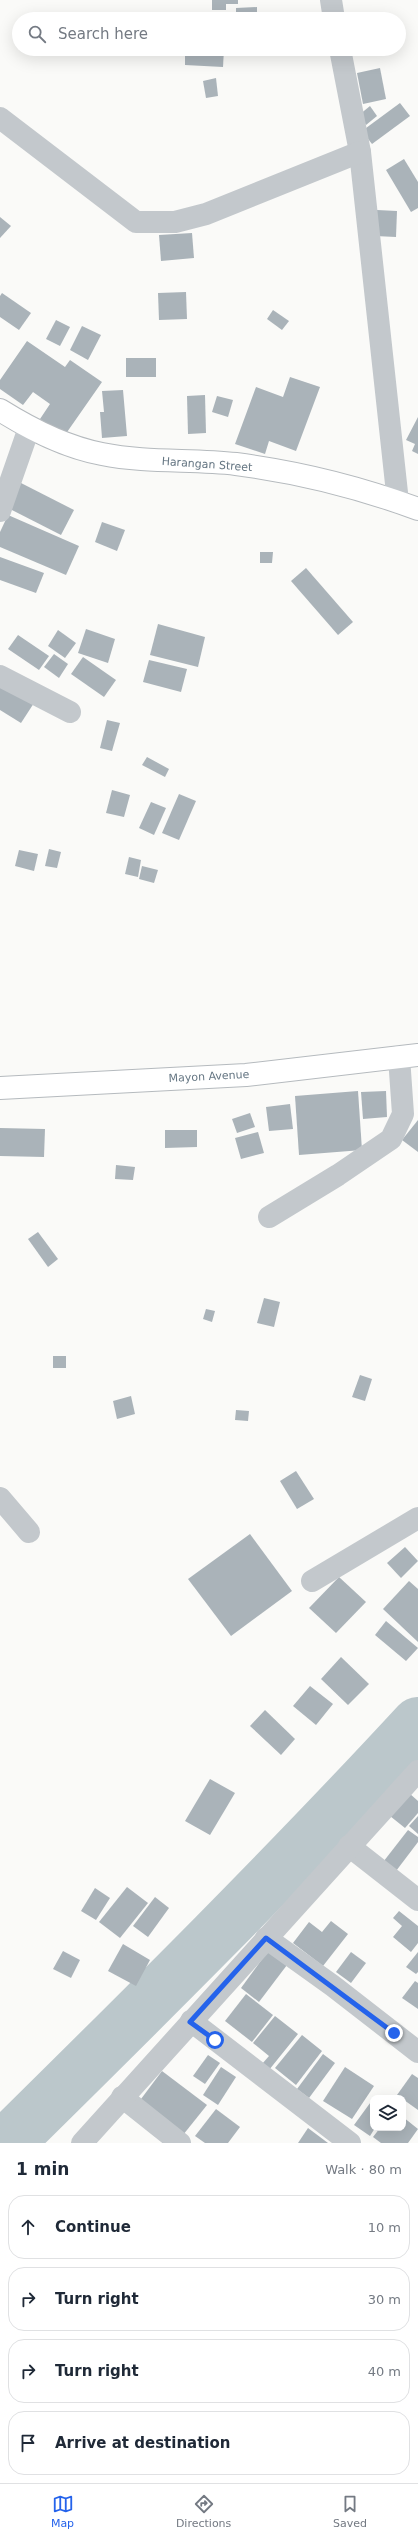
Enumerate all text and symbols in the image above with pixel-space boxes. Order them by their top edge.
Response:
search box [12,12,406,56]
icon: search [26,23,48,45]
text: Search here [58,25,148,43]
street label: Harangan Street [161,455,253,474]
street label: Mayon Avenue [168,1068,250,1085]
route end [385,2024,403,2042]
route start [206,2031,224,2049]
map controls [370,2095,406,2131]
button: layers [370,2095,406,2131]
text: 1 min [16,2159,69,2179]
text: Walk · 80 m [325,2162,402,2177]
icon: ahead [17,2216,39,2238]
text: Continue [55,2218,131,2236]
text: 10 m [368,2220,401,2235]
icon: right [17,2288,39,2310]
text: Turn right [55,2290,139,2308]
text: 30 m [368,2292,401,2307]
icon: right [17,2360,39,2382]
text: Turn right [55,2362,139,2380]
text: 40 m [368,2364,401,2379]
icon: arrive [17,2432,39,2454]
text: Arrive at destination [55,2434,230,2452]
tab: Map [51,2493,74,2530]
tab: Directions [176,2493,231,2530]
tab: Saved [333,2493,367,2530]

